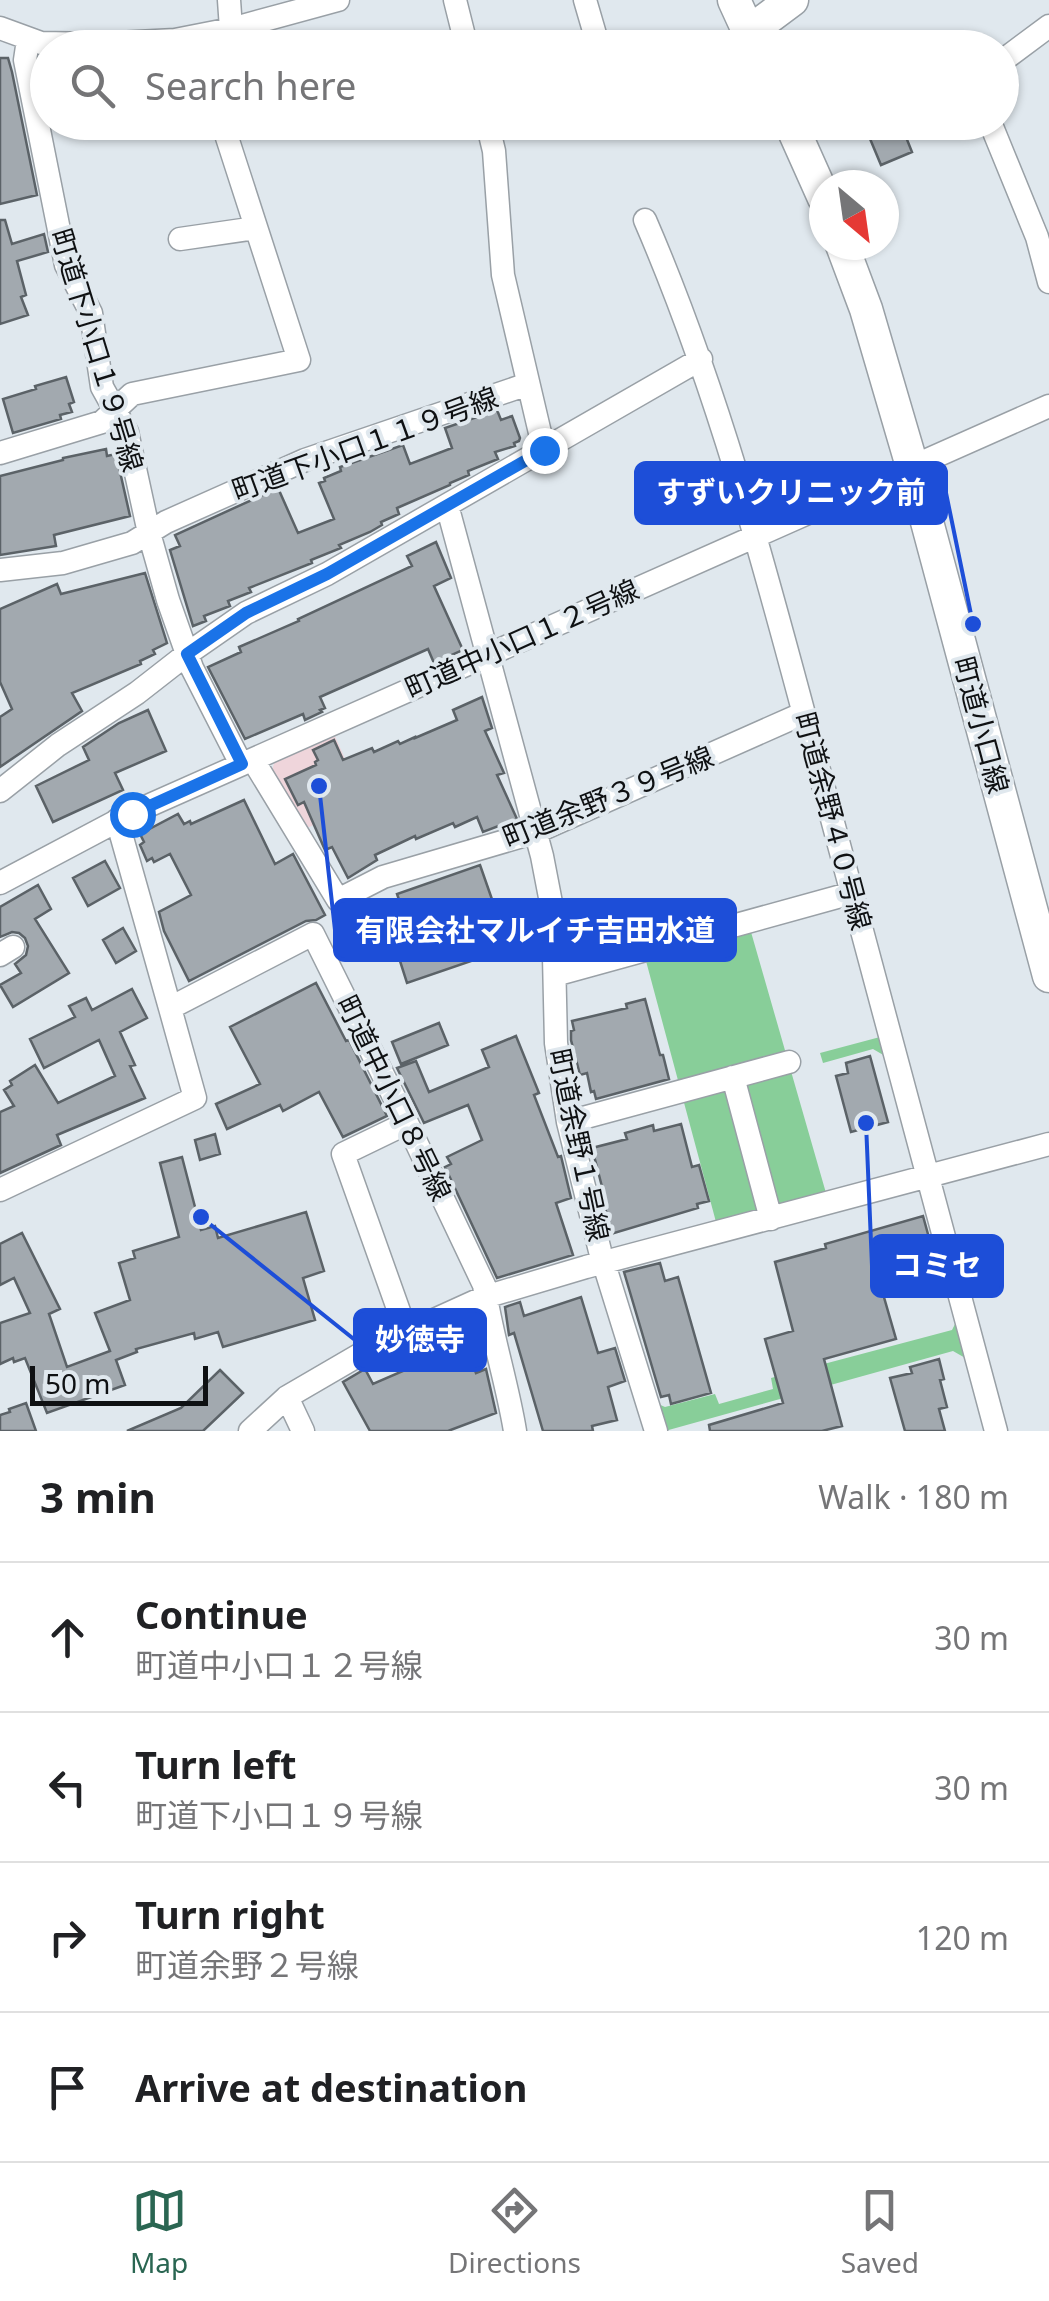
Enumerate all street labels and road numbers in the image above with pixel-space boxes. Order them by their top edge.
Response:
street label: 町道下小口１９号線 [43,224,153,476]
street label: 町道下小口１１９号線 [227,377,503,509]
street label: 町道中小口１２号線 [399,569,644,707]
street label: 町道小口線 [945,652,1018,797]
street label: 町道余野４０号線 [787,708,881,934]
street label: 町道余野３９号線 [497,736,719,856]
street label: 町道中小口８号線 [329,989,461,1207]
street label: 町道余野１号線 [541,1045,619,1245]

